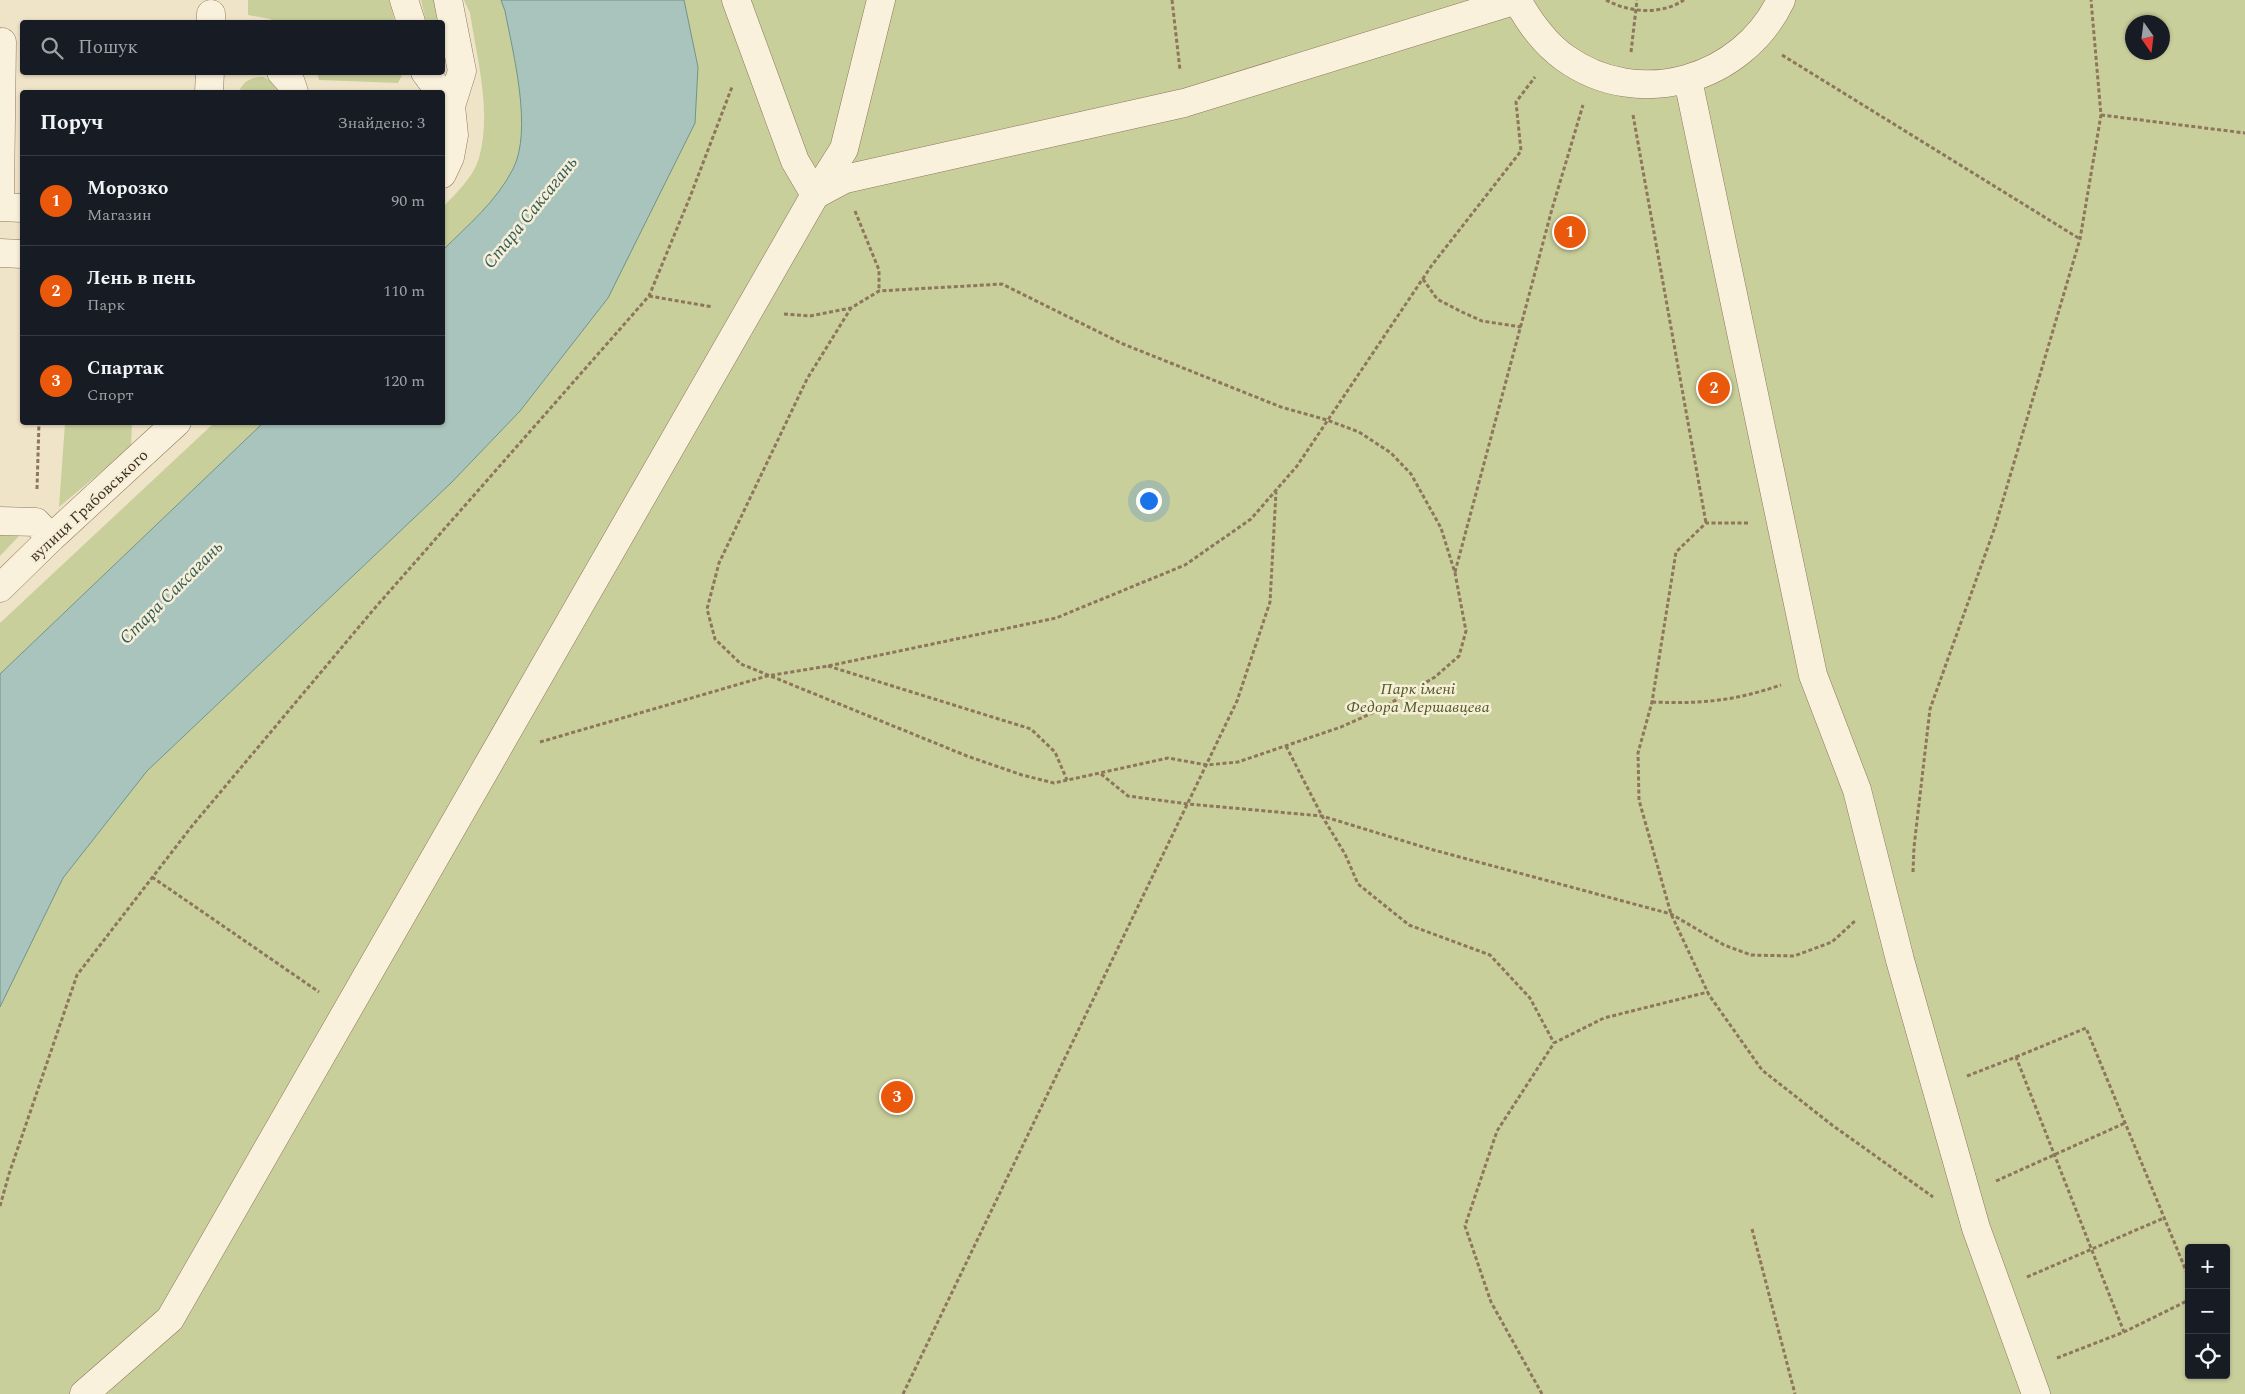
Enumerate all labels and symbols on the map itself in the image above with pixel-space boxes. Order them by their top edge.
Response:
north arrow [2125,15,2170,60]
water label: Стара Саксагань [476,150,584,274]
pin: 1 [1554,213,1586,251]
pin: 2 [1698,369,1730,407]
street label: вулиця Грабовського [23,444,154,568]
your location [1136,488,1162,514]
water label: Стара Саксагань [113,534,230,651]
park label: Парк імені Федора Мершавцева [1346,677,1490,719]
pin: 3 [881,1078,913,1116]

